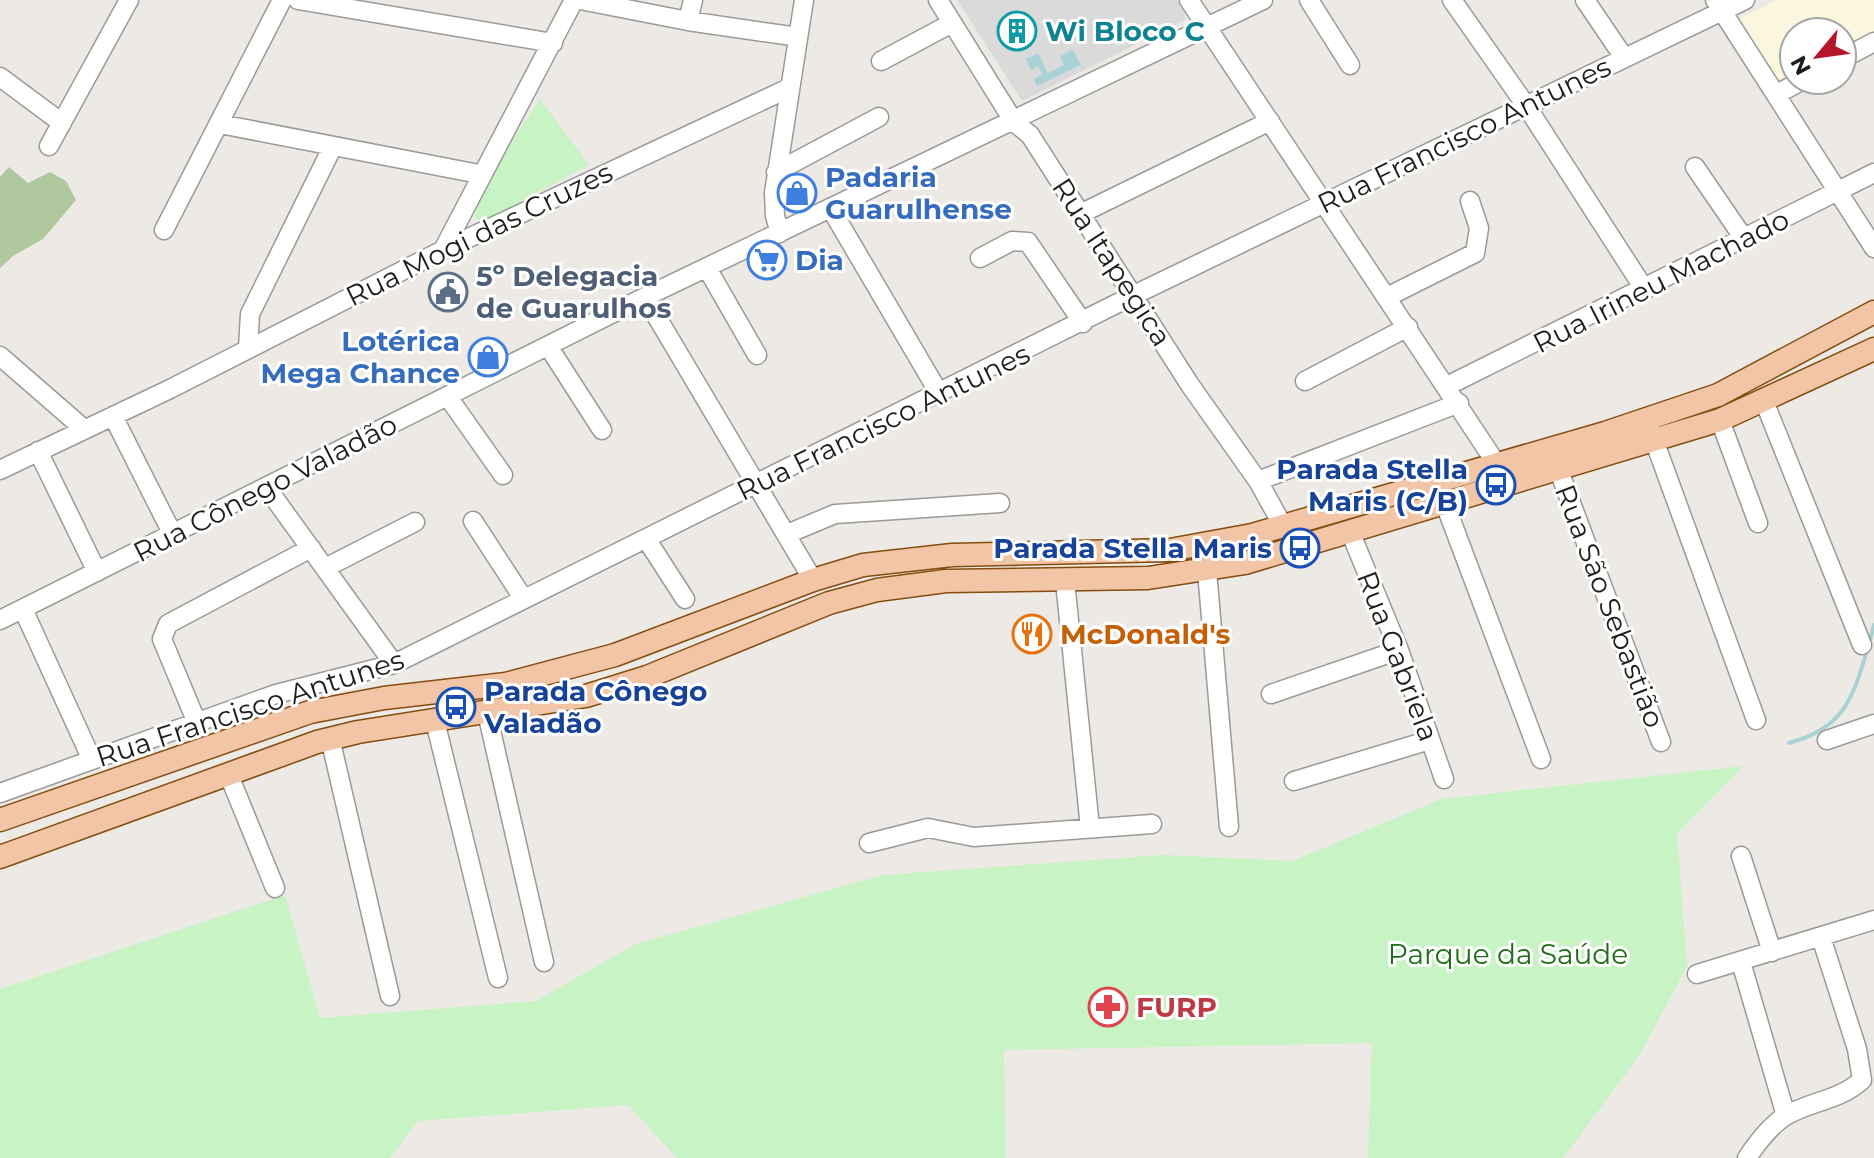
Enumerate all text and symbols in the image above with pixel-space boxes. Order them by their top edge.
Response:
building icon: Wi Bloco C [996,10,1038,52]
place label: Wi Bloco C [1045,14,1205,48]
north arrow [1778,16,1858,96]
street label: Rua Francisco Antunes [1312,49,1616,221]
text: N [1785,51,1817,80]
street label: Rua Mogi das Cruzes [340,155,618,313]
place label: Padaria Guarulhense [825,160,1012,226]
shop icon: Padaria Guarulhense [776,172,818,214]
street label: Rua Itapegica [1045,172,1179,352]
street label: Rua Irineu Machado [1527,202,1795,360]
supermarket icon: Dia [746,239,788,281]
place label: Dia [795,243,844,277]
place label: 5º Delegacia de Guarulhos [476,259,672,325]
public building icon: 5º Delegacia de Guarulhos [427,271,469,313]
place label: Lotérica Mega Chance [260,324,460,390]
shop icon: Lotérica Mega Chance [467,336,509,378]
street label: Rua Francisco Antunes [731,336,1035,508]
street label: Rua Cônego Valadão [128,407,402,569]
place label: Parada Stella Maris (C/B) [1276,452,1468,518]
bus stop icon: Parada Stella Maris (C/B) [1475,464,1517,506]
street label: Rua São Sebastião [1548,480,1672,732]
bus stop icon: Parada Stella Maris [1279,527,1321,569]
place label: Parada Stella Maris [993,531,1272,565]
street label: Rua Gabriela [1350,566,1446,746]
restaurant icon: McDonald's [1011,613,1053,655]
place label: McDonald's [1060,617,1231,651]
street label: Rua Francisco Antunes [92,642,408,774]
place label: Parada Cônego Valadão [483,674,707,740]
bus stop icon: Parada Cônego Valadão [435,686,477,728]
park label: Parque da Saúde [1388,937,1628,971]
pharmacy icon: FURP [1087,986,1129,1028]
place label: FURP [1136,990,1217,1024]

